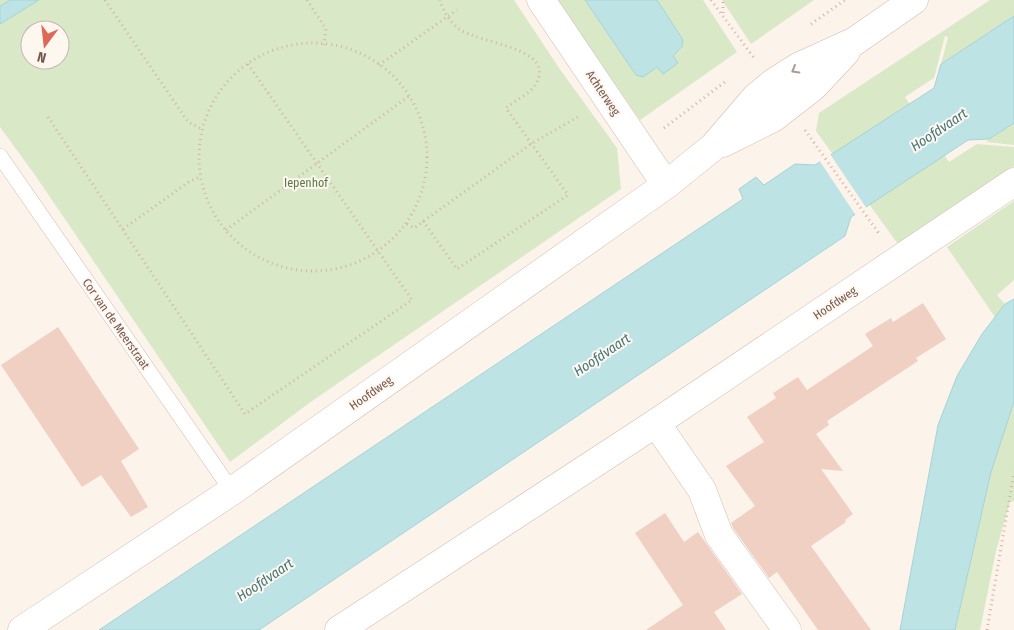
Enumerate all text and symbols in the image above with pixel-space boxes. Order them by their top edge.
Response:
north arrow [20,20,70,70]
text: N [36,48,48,66]
one-way arrow [792,63,801,73]
street label: Achterweg [583,68,623,118]
water label: Hoofdvaart [907,105,971,155]
park label: Iepenhof [284,176,329,190]
street label: Cor van de Meerstraat [79,276,153,372]
street label: Hoofdweg [811,283,860,323]
water label: Hoofdvaart [570,330,634,380]
street label: Hoofdweg [347,373,396,413]
water label: Hoofdvaart [233,555,297,605]

